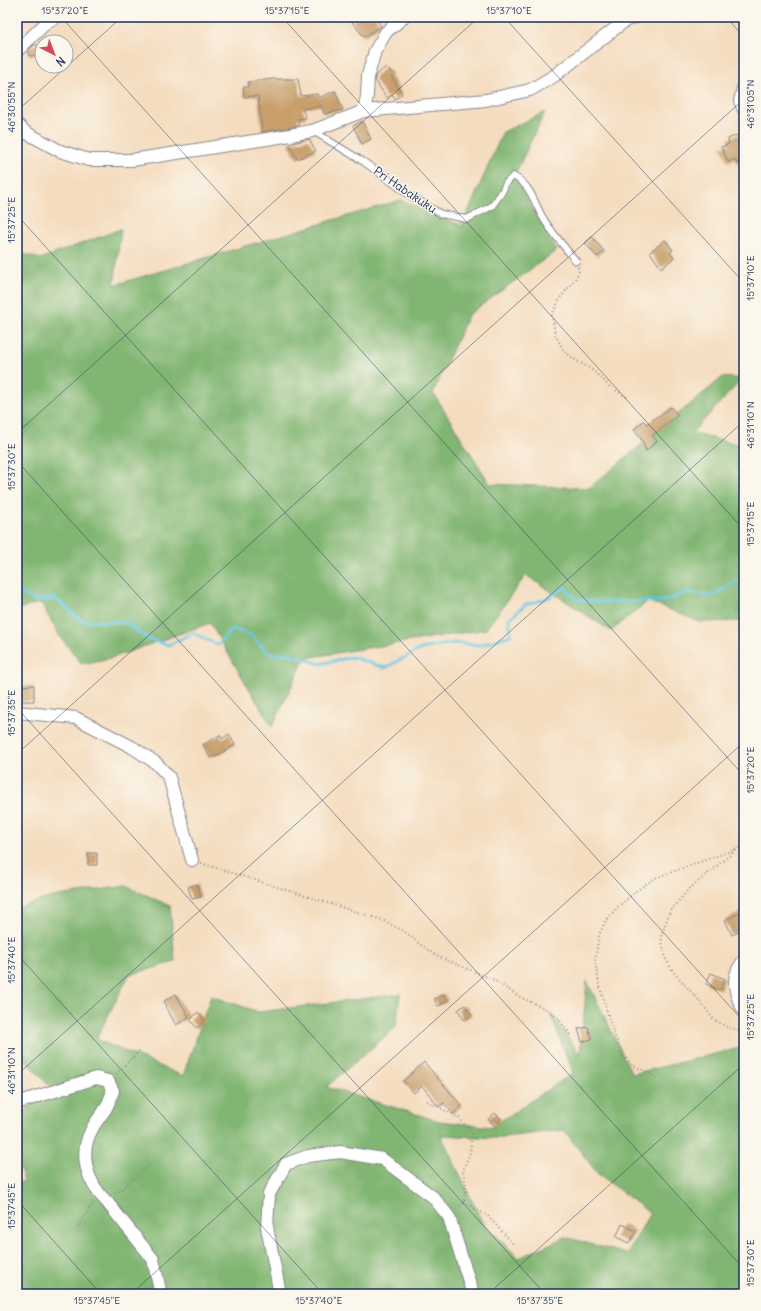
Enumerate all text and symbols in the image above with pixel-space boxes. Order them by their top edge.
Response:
text: 15°37'20"E [42,4,89,17]
text: 15°37'15"E [265,4,309,17]
text: 15°37'10"E [486,4,532,17]
north arrow [34,34,74,74]
text: N [53,54,68,69]
text: 46°31'05"N [744,80,757,129]
text: 46°30'55"N [5,82,18,132]
street label: Pri Habakuku [371,163,440,216]
text: 15°37'25"E [5,197,18,243]
text: 15°37'10"E [744,255,757,301]
text: 46°31'10"N [744,401,757,449]
text: 15°37'30"E [5,443,18,491]
text: 15°37'15"E [744,502,757,546]
text: 15°37'35"E [5,690,18,736]
text: 15°37'20"E [744,746,757,793]
text: 15°37'40"E [5,936,18,983]
text: 15°37'25"E [744,994,757,1040]
text: 46°31'10"N [5,1047,18,1095]
text: 15°37'45"E [5,1183,18,1229]
text: 15°37'30"E [744,1239,757,1287]
text: 15°37'45"E [74,1294,120,1307]
text: 15°37'40"E [296,1294,343,1307]
text: 15°37'35"E [517,1294,563,1307]

